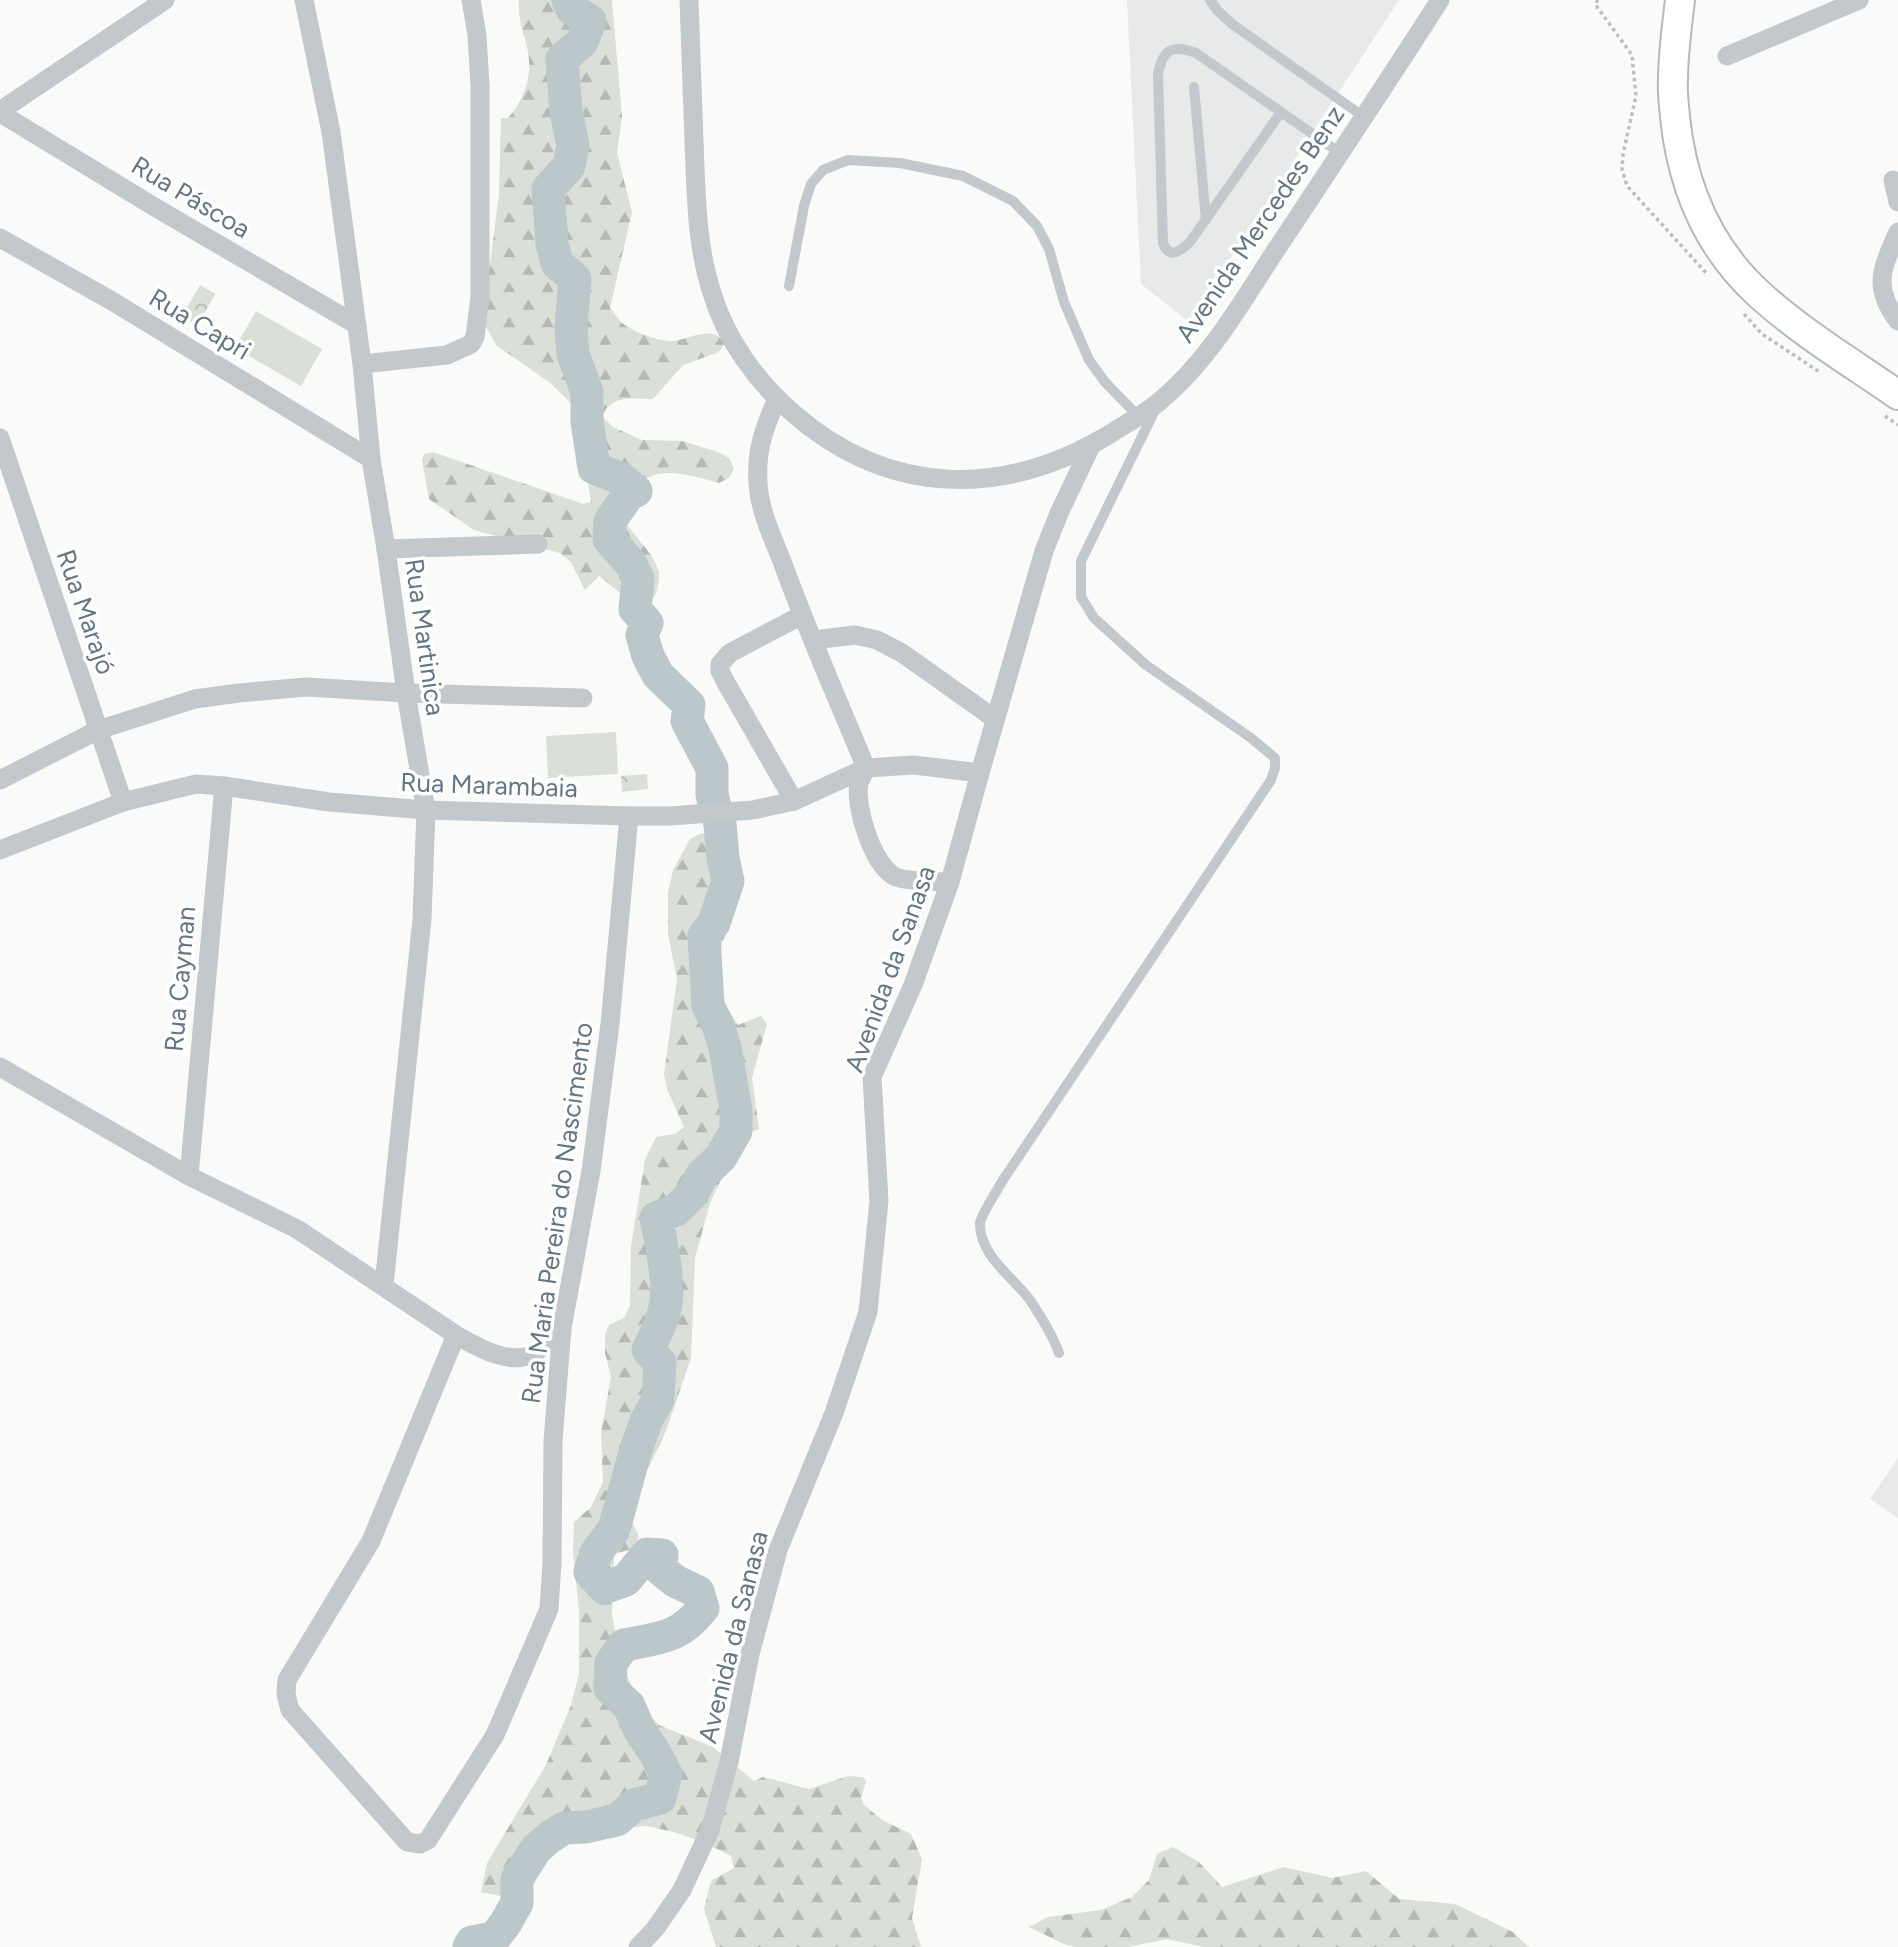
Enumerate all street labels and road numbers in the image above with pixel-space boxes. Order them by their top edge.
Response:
street label: Avenida Mercedes Benz [1169,100,1351,348]
street label: Rua Páscoa [126,149,256,245]
street label: Rua Capri [143,281,257,367]
street label: Rua Marajó [50,545,122,679]
street label: Rua Martinica [398,556,452,718]
street label: Rua Marambaia [400,766,578,804]
street label: Avenida da Sanasa [838,861,942,1077]
street label: Rua Cayman [158,905,202,1053]
street label: Rua Maria Pereira do Nascimento [514,1020,600,1406]
street label: Avenida da Sanasa [691,1528,775,1746]

